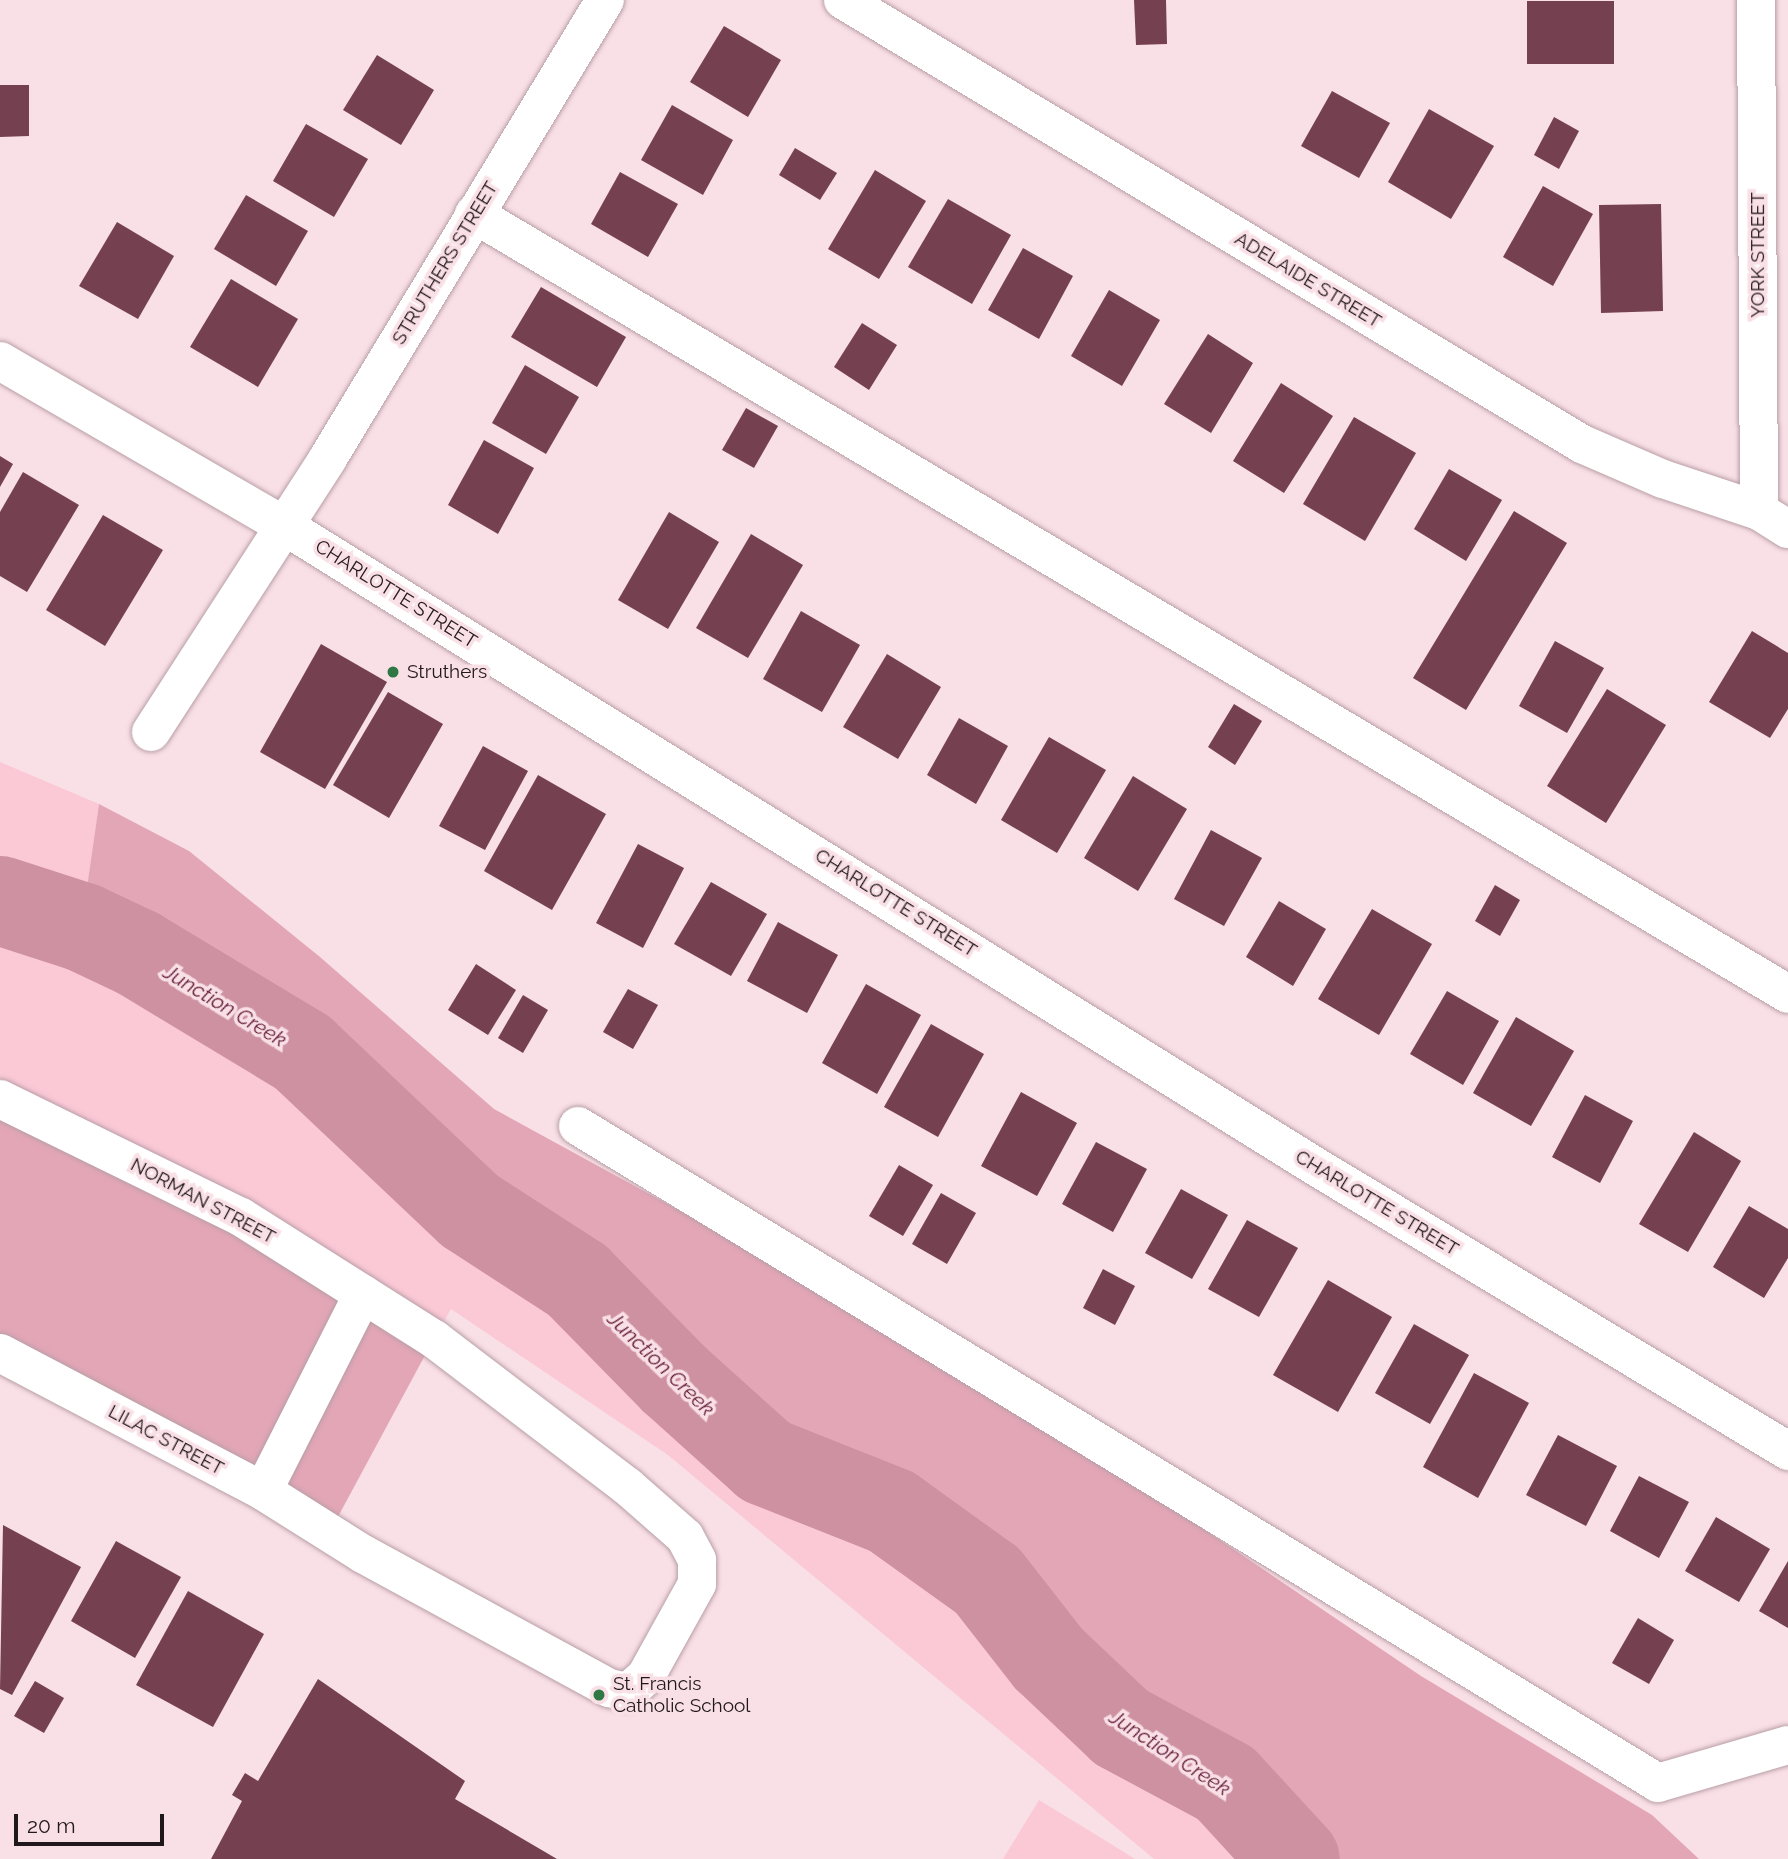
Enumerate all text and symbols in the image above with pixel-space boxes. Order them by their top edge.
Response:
street label: STRUTHERS STREET [387,177,503,349]
street label: YORK STREET [1747,192,1769,318]
street label: ADELAIDE STREET [1231,227,1385,333]
street label: CHARLOTTE STREET [311,535,481,653]
place label: Struthers [407,661,487,683]
marker: Struthers [385,664,401,680]
street label: CHARLOTTE STREET [811,844,981,962]
water label: Junction Creek [159,959,291,1053]
street label: CHARLOTTE STREET [1291,1145,1463,1261]
street label: NORMAN STREET [127,1153,279,1249]
water label: Junction Creek [602,1307,720,1421]
street label: LILAC STREET [104,1400,228,1480]
place label: St. Francis Catholic School [613,1673,750,1717]
marker: St. Francis Catholic School [591,1687,607,1703]
water label: Junction Creek [1105,1705,1235,1801]
scale bar [18,1800,168,1844]
text: 20 m [27,1813,75,1838]

